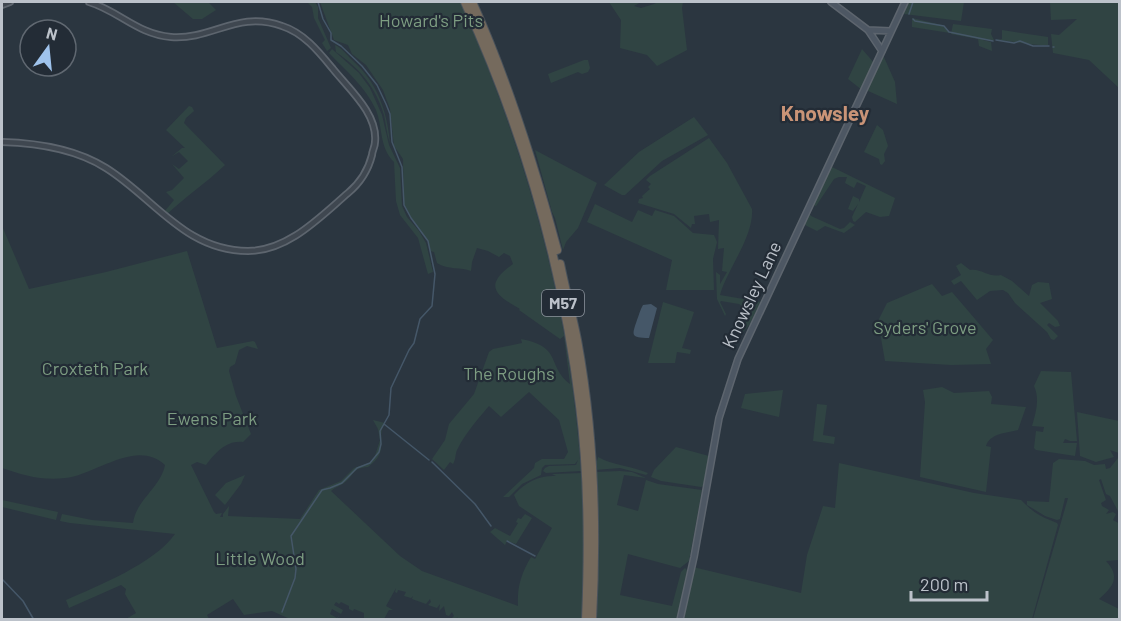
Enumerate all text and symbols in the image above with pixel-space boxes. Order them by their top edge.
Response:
park label: Howard's Pits [379,9,483,31]
north arrow [18,18,78,78]
text: N [44,22,60,44]
district label: Knowsley [781,100,870,125]
street label: Knowsley Lane [717,238,785,351]
road number: M57 [542,290,584,316]
park label: Syders' Grove [873,316,977,338]
park label: Croxteth Park [42,357,148,379]
park label: The Roughs [463,362,555,384]
park label: Ewens Park [167,407,257,429]
park label: Little Wood [215,547,305,569]
scale bar [911,564,988,602]
text: 200 m [920,573,968,595]

